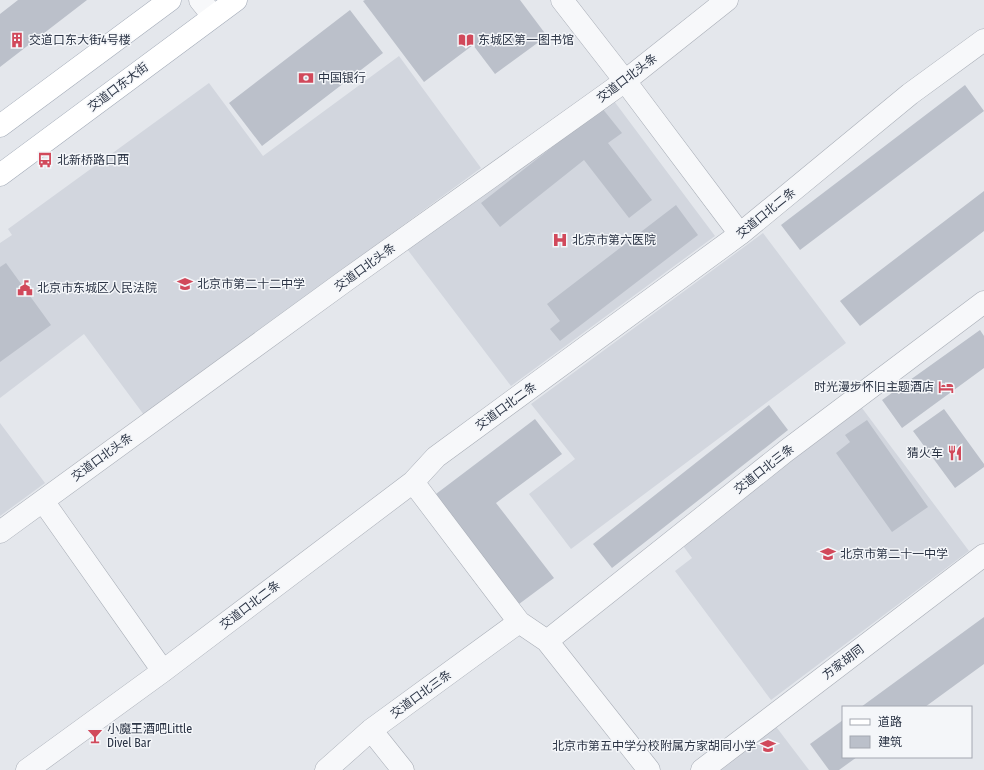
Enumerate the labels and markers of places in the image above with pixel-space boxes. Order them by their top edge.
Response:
building icon: 交道口东大街4号楼 [8,31,26,49]
library icon: 东城区第一图书馆 [457,31,475,49]
place label: 交道口东大街4号楼 [29,33,131,47]
place label: 东城区第一图书馆 [478,33,574,47]
bank icon: 中国银行 [297,69,315,87]
place label: 中国银行 [318,71,366,85]
bus stop icon: 北新桥路口西 [36,151,54,169]
place label: 北新桥路口西 [57,153,129,167]
hospital icon: 北京市第六医院 [551,231,569,249]
place label: 北京市第六医院 [572,233,656,247]
school or university icon: 北京市第二十二中学 [176,275,194,293]
place label: 北京市第二十二中学 [197,277,305,291]
public building icon: 北京市东城区人民法院 [16,279,34,297]
place label: 北京市东城区人民法院 [37,281,157,295]
hotel icon: 时光漫步怀旧主题酒店 [937,378,955,396]
place label: 时光漫步怀旧主题酒店 [814,380,934,394]
restaurant icon: 猜火车 [946,444,964,462]
place label: 猜火车 [907,446,943,460]
school or university icon: 北京市第二十一中学 [819,545,837,563]
place label: 北京市第二十一中学 [840,547,948,561]
place label: 小魔王酒吧Little Divel Bar [107,722,192,750]
bar icon: 小魔王酒吧Little Divel Bar [86,727,104,745]
school or university icon: 北京市第五中学分校附属方家胡同小学 [759,737,777,755]
place label: 北京市第五中学分校附属方家胡同小学 [552,739,756,753]

